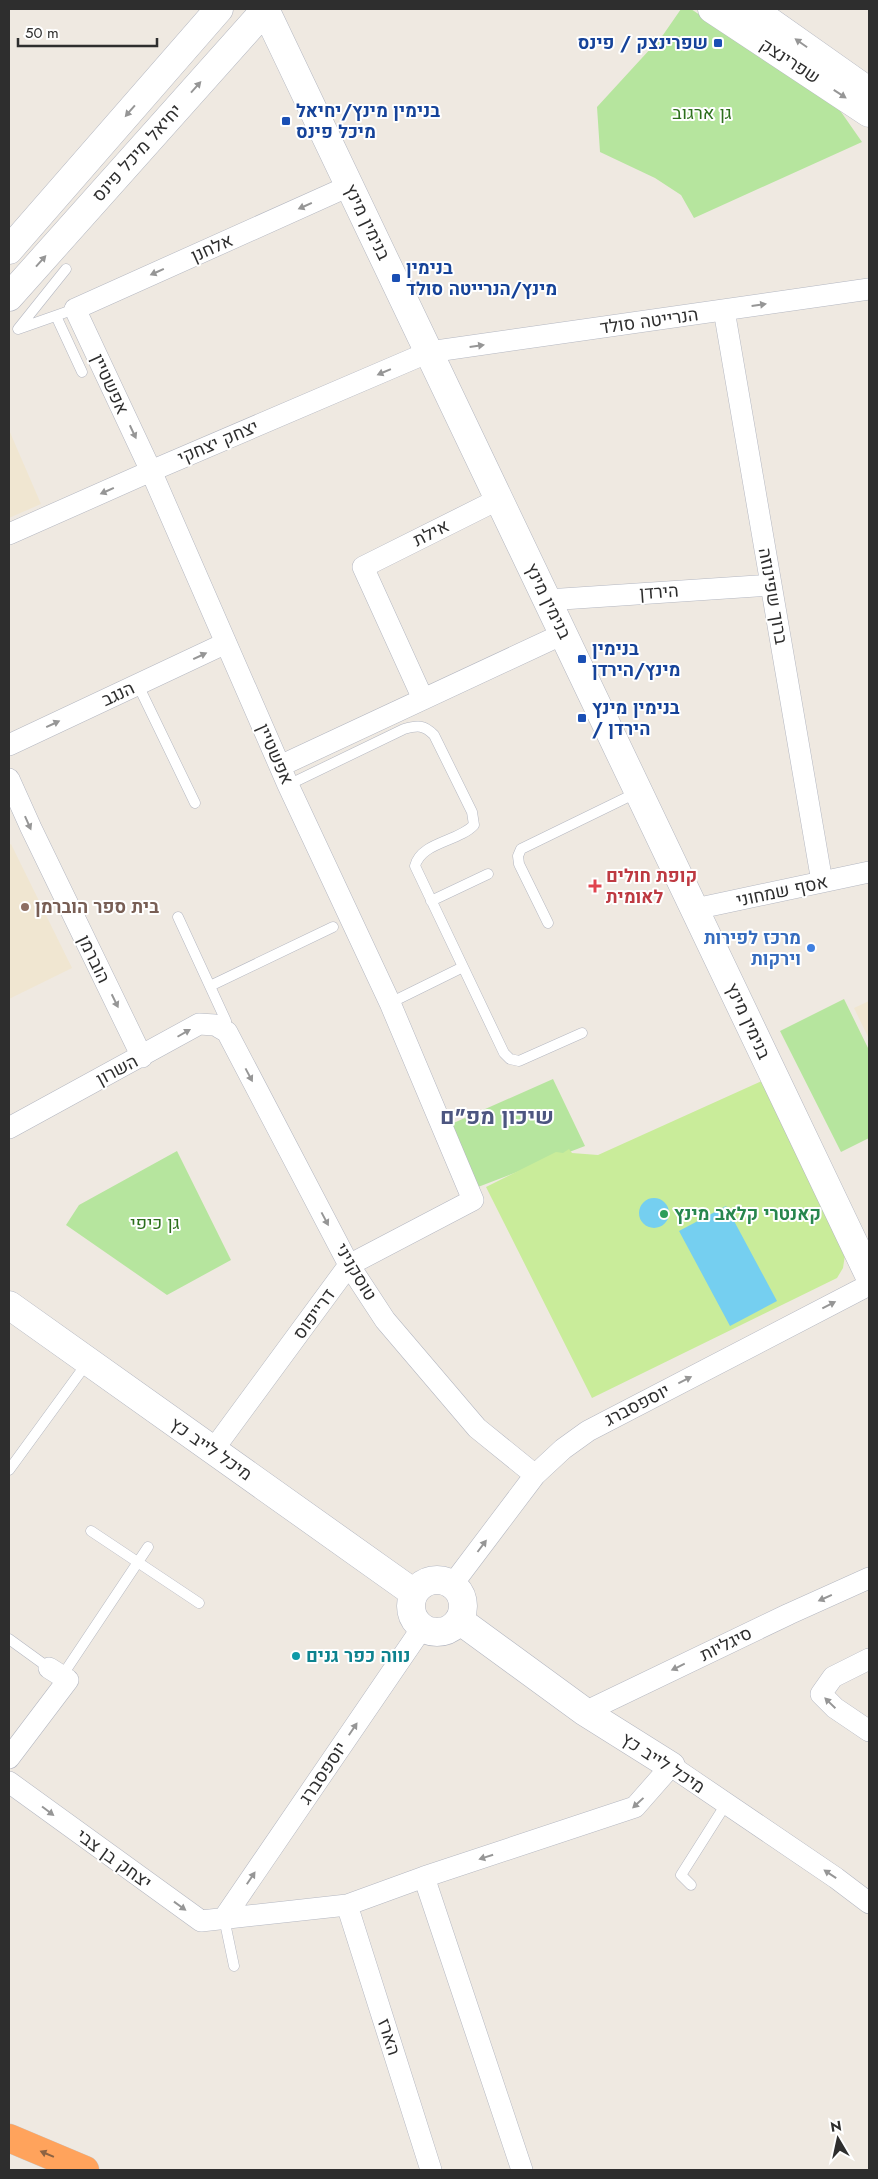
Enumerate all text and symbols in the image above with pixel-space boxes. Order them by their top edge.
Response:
scale bar [18,15,156,47]
text: 50 m [25,22,59,44]
place label: שפרינצק / פינס [578,30,708,56]
street label: שפרינצק [755,32,825,90]
marker: שפרינצק / פינס [712,37,724,49]
one-way arrow [794,38,808,48]
one-way arrow [190,82,202,94]
one-way arrow [833,89,847,98]
street label: יחיאל מיכל פינס [86,98,188,208]
place label: בנימין מינץ/יחיאל מיכל פינס [296,98,440,145]
park label: גן ארגוב [672,100,732,126]
one-way arrow [124,105,136,117]
marker: בנימין מינץ/יחיאל מיכל פינס [280,115,292,127]
street label: בנימין מינץ [337,180,397,265]
one-way arrow [298,202,312,210]
street label: אלחנן [187,227,237,269]
one-way arrow [35,255,47,267]
place label: בנימין מינץ/הנרייטה סולד [406,255,557,302]
one-way arrow [150,269,164,277]
marker: בנימין מינץ/הנרייטה סולד [390,272,402,284]
street label: הנרייטה סולד [598,301,700,341]
one-way arrow [752,301,768,309]
one-way arrow [469,341,485,349]
street label: אפשטיין [85,349,135,419]
one-way arrow [377,368,391,376]
street label: יצחק יצחקי [174,413,262,471]
one-way arrow [129,425,137,439]
one-way arrow [100,487,114,495]
street label: אילת [408,513,454,553]
street label: ברוך שפינוזה [752,546,794,647]
street label: בנימין מינץ [518,559,578,644]
street label: הירדן [638,578,680,606]
place label: בנימין מינץ/הירדן [592,636,680,683]
one-way arrow [193,651,207,659]
marker: בנימין מינץ/הירדן [576,653,588,665]
street label: הנגב [97,675,139,713]
place label: בנימין מינץ / הירדן [592,695,680,742]
marker: בנימין מינץ / הירדן [576,712,588,724]
street label: אפשטיין [250,719,300,789]
one-way arrow [46,720,60,728]
one-way arrow [25,816,33,830]
place label: קופת חולים לאומית [606,863,697,910]
street label: אסף שמחוני [734,869,830,913]
marker: קופת חולים לאומית [588,879,602,893]
place label: בית ספר הוברמן [35,894,159,920]
marker: בית ספר הוברמן [19,901,31,913]
place label: מרכז לפירות וירקות [704,925,801,972]
street label: הוברמן [71,930,117,988]
marker: מרכז לפירות וירקות [805,942,817,954]
street label: בנימין מינץ [719,978,777,1064]
one-way arrow [111,994,119,1008]
one-way arrow [177,1029,190,1038]
street label: השרון [91,1048,143,1092]
one-way arrow [245,1068,253,1083]
district label: שיכון מפ"ם [440,1100,554,1132]
place label: קאנטרי קלאב מינץ [674,1201,821,1227]
marker: קאנטרי קלאב מינץ [658,1208,670,1220]
park label: גן כיפי [130,1210,180,1236]
one-way arrow [321,1212,329,1226]
street label: טוסקניני [329,1238,383,1306]
street label: דרייפוס [287,1283,341,1345]
one-way arrow [822,1301,836,1310]
one-way arrow [678,1376,692,1384]
street label: יוספסברג [600,1377,674,1433]
street label: מיכל לייב כץ [164,1411,258,1487]
one-way arrow [476,1540,487,1553]
one-way arrow [818,1594,832,1602]
street label: סיגליות [696,1620,756,1668]
place label: נווה כפר גנים [306,1643,410,1669]
marker: נווה כפר גנים [290,1650,302,1662]
one-way arrow [671,1663,685,1671]
one-way arrow [824,1697,836,1709]
one-way arrow [348,1723,358,1736]
street label: מיכל לייב כץ [616,1726,710,1800]
street label: יוספסברג [293,1737,353,1809]
one-way arrow [633,1797,645,1809]
one-way arrow [41,1806,55,1816]
street label: יצחק בן צבי [71,1823,157,1895]
one-way arrow [478,1853,493,1861]
one-way arrow [823,1869,837,1879]
one-way arrow [246,1871,256,1885]
one-way arrow [173,1901,187,1911]
street label: הארז [371,2015,407,2059]
north arrow [813,2114,863,2164]
text: N [829,2115,843,2137]
one-way arrow [40,2150,54,2158]

